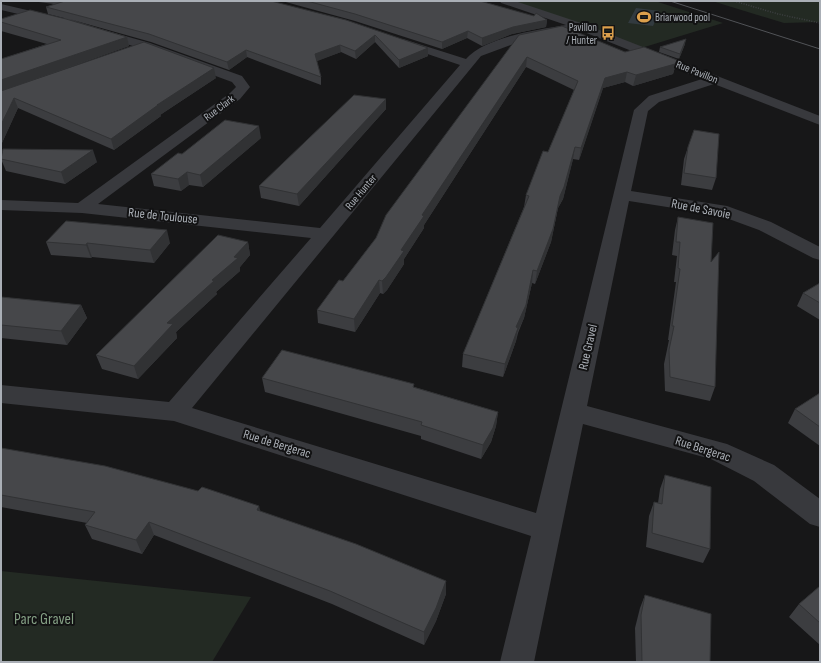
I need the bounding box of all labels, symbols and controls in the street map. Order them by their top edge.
sports icon: Briarwood pool [636,9,652,25]
place label: Briarwood pool [655,11,710,24]
place label: Pavillon / Hunter [566,21,597,47]
bus stop icon: Pavillon / Hunter [600,25,616,41]
street label: Rue Pavillon [674,58,720,86]
street label: Rue Clark [201,92,237,124]
street label: Rue Hunter [343,172,379,212]
street label: Rue de Savoie [670,195,732,223]
street label: Rue de Toulouse [127,204,199,228]
street label: Rue Gravel [575,323,601,371]
street label: Rue de Bergerac [241,426,313,462]
street label: Rue Bergerac [673,433,733,465]
park label: Parc Gravel [14,610,74,629]

